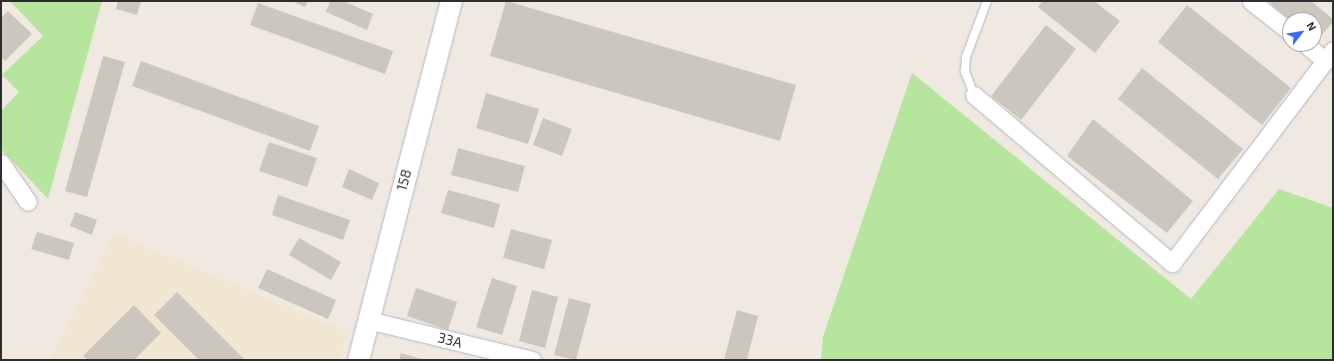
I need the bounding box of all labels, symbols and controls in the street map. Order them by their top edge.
north arrow [1282,12,1322,52]
text: N [1304,19,1319,33]
street label: 158 [393,167,415,193]
street label: 33A [436,329,464,351]

